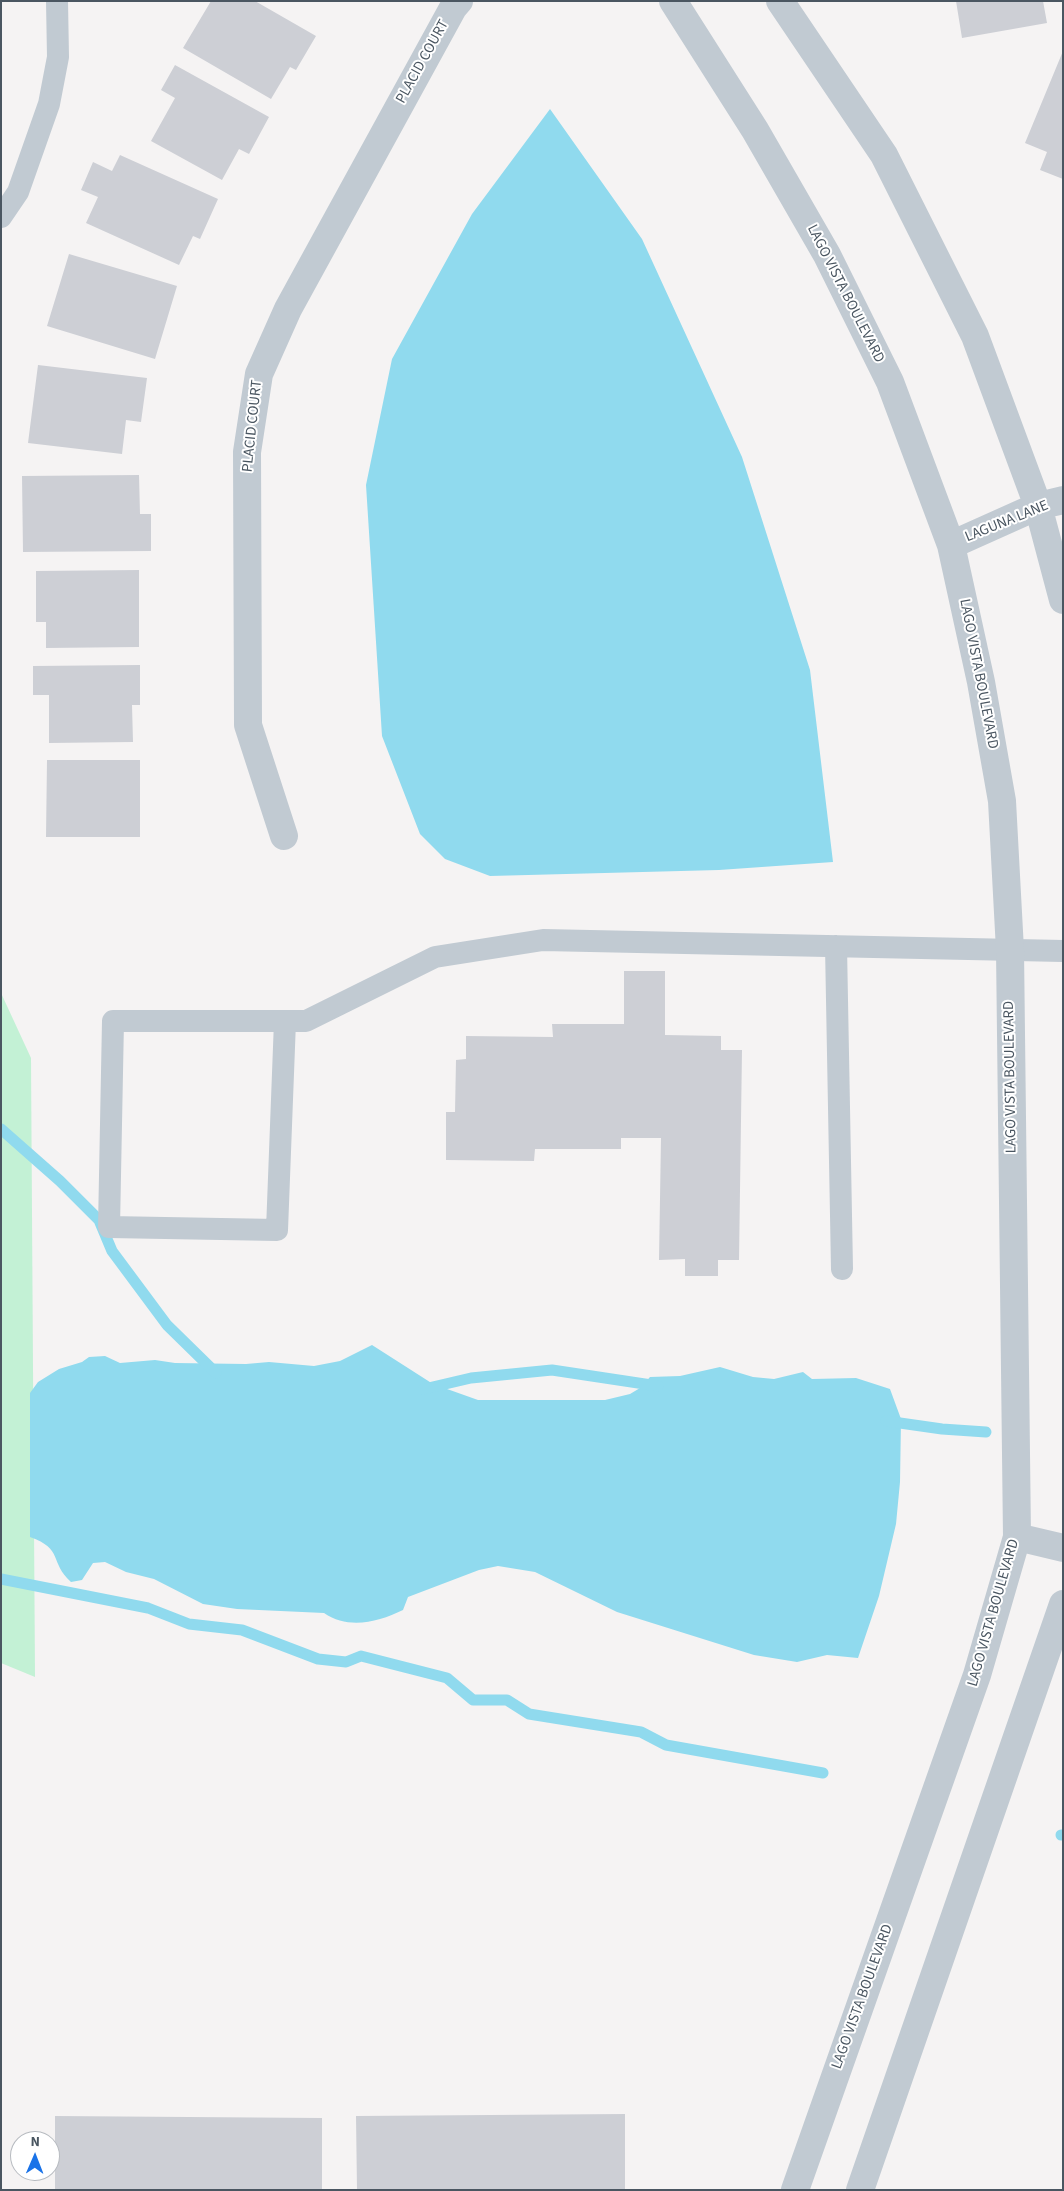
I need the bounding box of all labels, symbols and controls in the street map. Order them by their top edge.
street label: PLACID COURT [393,17,453,107]
street label: LAGO VISTA BOULEVARD [802,222,888,366]
street label: PLACID COURT [239,379,267,473]
street label: LAGUNA LANE [963,497,1051,547]
street label: LAGO VISTA BOULEVARD [955,597,1001,751]
street label: LAGO VISTA BOULEVARD [1001,1001,1021,1153]
street label: LAGO VISTA BOULEVARD [964,1537,1024,1689]
street label: LAGO VISTA BOULEVARD [828,1922,898,2072]
north arrow [10,2131,60,2181]
text: N [30,2132,40,2152]

